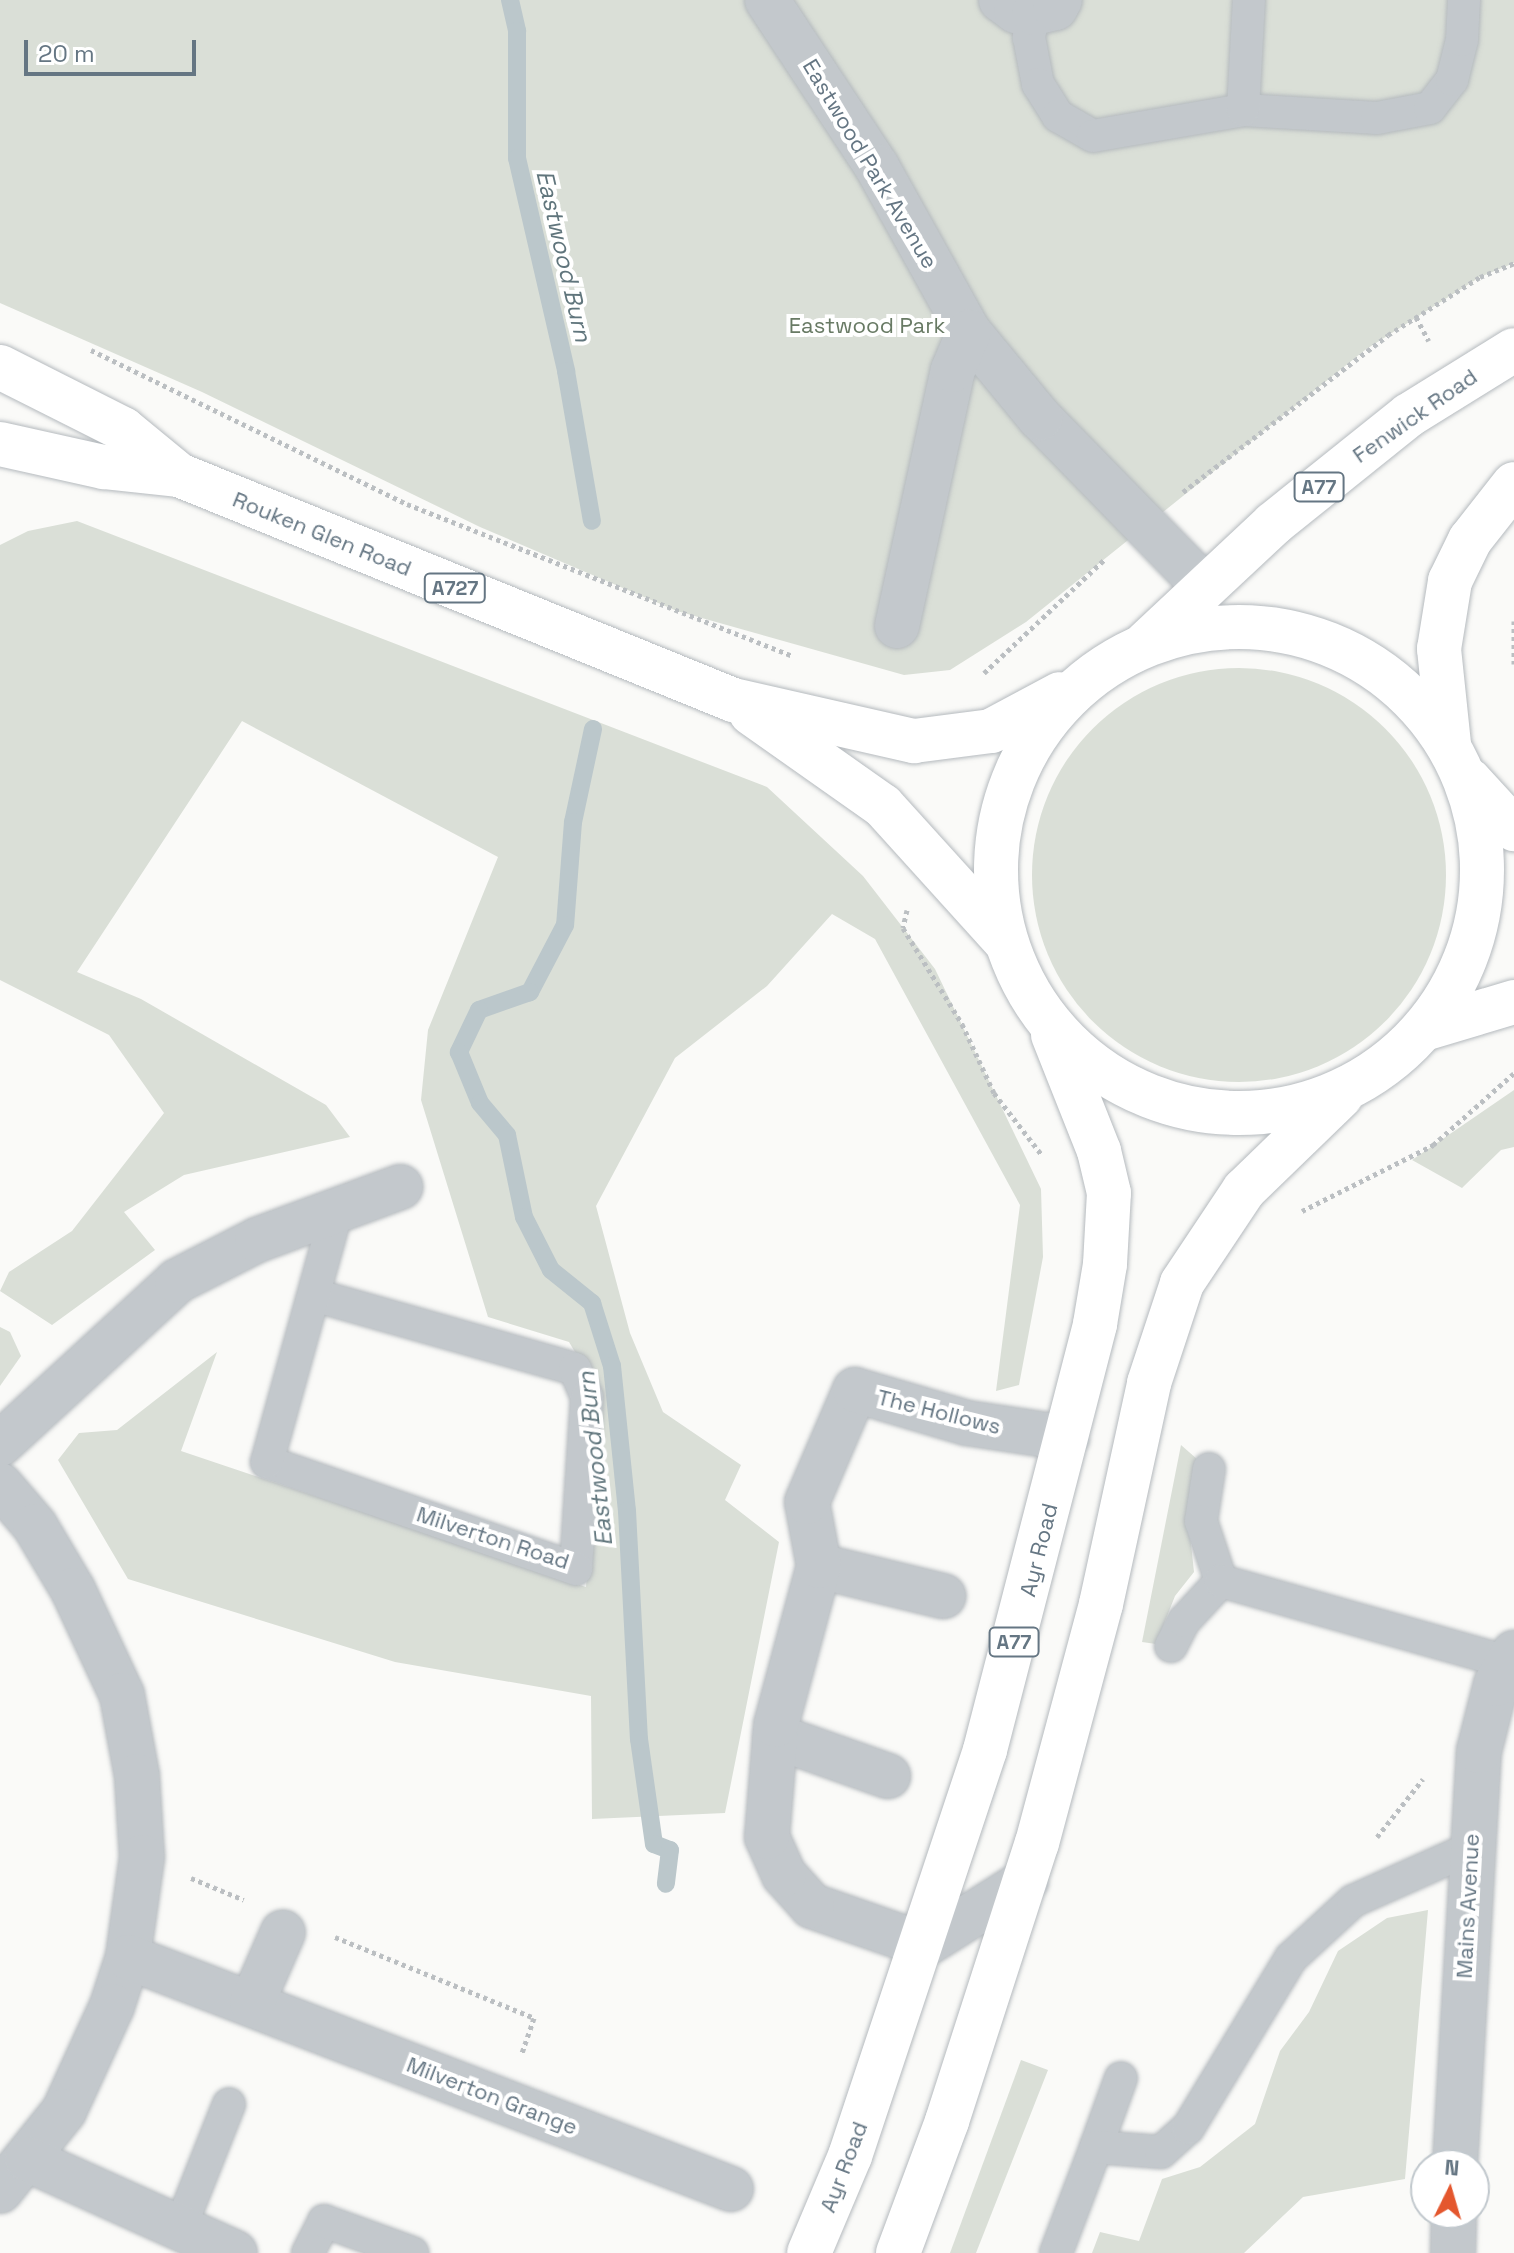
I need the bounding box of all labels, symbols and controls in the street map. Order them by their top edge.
scale bar [28,24,200,74]
text: 20 m [38,38,95,69]
street label: Eastwood Park Avenue [797,54,943,274]
water label: Eastwood Burn [530,167,598,345]
park label: Eastwood Park [789,313,945,339]
street label: Fenwick Road [1348,363,1482,469]
road number: A77 [1293,471,1345,503]
street label: Rouken Glen Road [229,486,415,582]
road number: A727 [423,572,487,604]
water label: Eastwood Burn [572,1370,618,1548]
street label: The Hollows [874,1384,1004,1440]
street label: Milverton Road [413,1501,573,1575]
street label: Ayr Road [1015,1501,1063,1599]
road number: A77 [988,1626,1040,1658]
street label: Mains Avenue [1451,1833,1485,1979]
street label: Milverton Grange [403,2051,581,2141]
street label: Ayr Road [815,2118,873,2216]
north arrow [1410,2149,1490,2229]
text: N [1443,2152,1460,2182]

